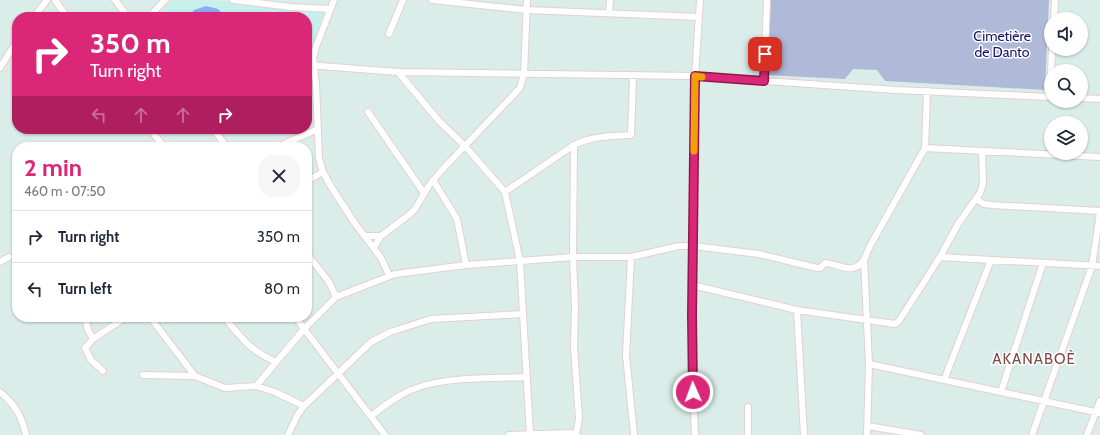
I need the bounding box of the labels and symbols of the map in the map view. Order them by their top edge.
park label: Cimetière de Danto [973,27,1031,61]
pin [748,37,782,71]
district label: AKANABOÈ [992,349,1076,368]
position arrow [672,371,714,413]

